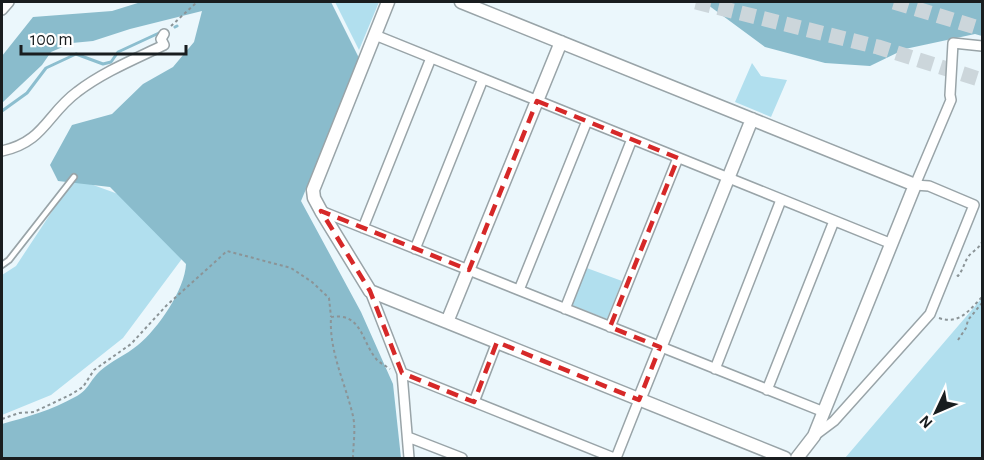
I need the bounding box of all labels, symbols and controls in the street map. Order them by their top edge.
scale bar [21,18,186,56]
text: 100 m [30,31,73,49]
north arrow [906,382,966,442]
text: N [916,412,936,431]

